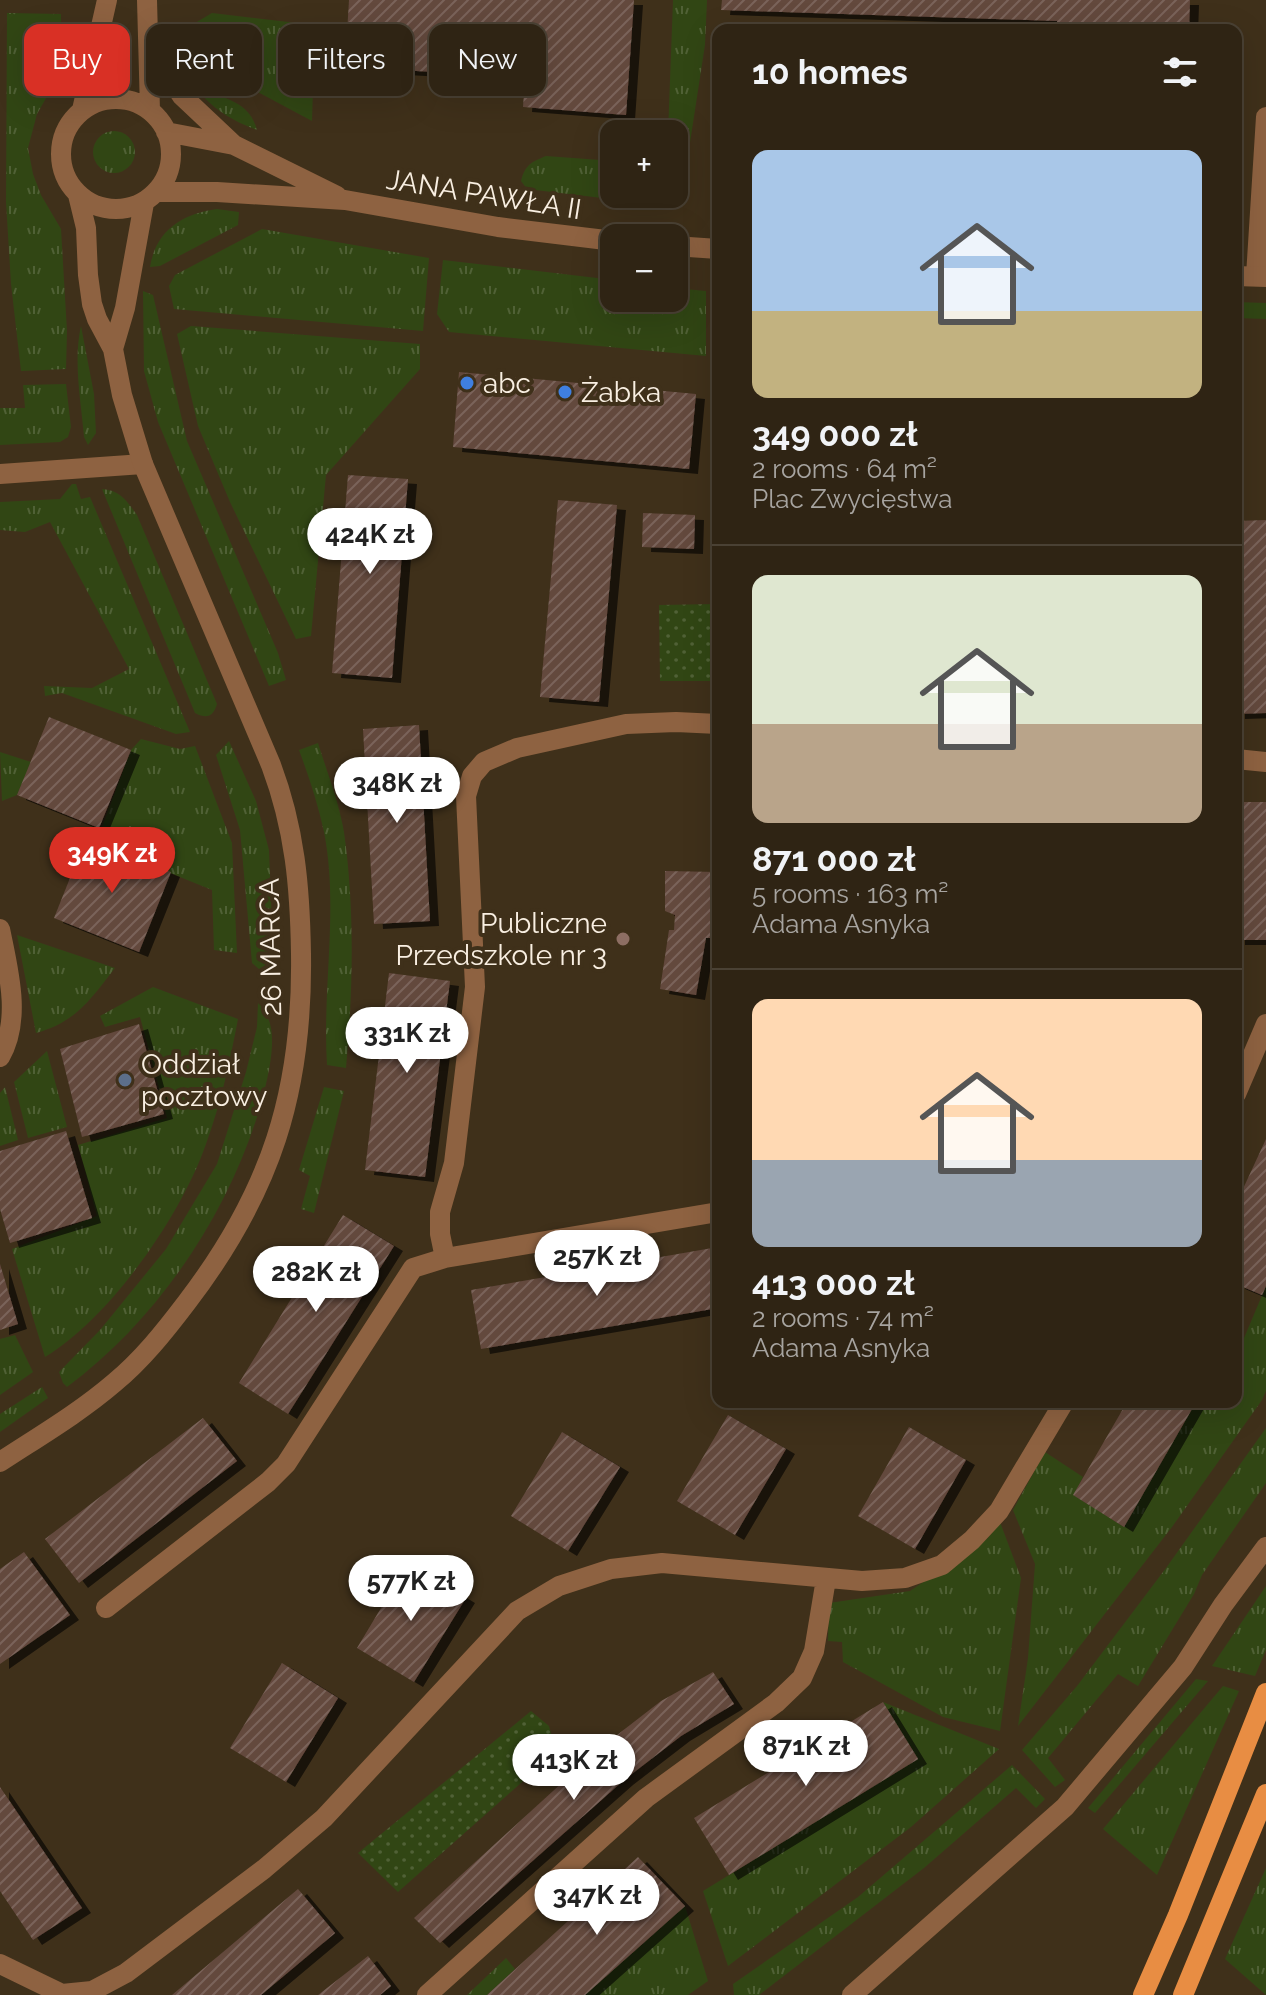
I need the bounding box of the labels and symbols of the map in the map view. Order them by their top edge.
street label: JANA PAWŁA II [384,163,584,226]
place label: abc [483,367,531,400]
marker: abc [458,374,476,392]
place label: Żabka [581,376,661,409]
marker: Żabka [556,383,574,401]
pin: 424K zł [296,508,444,576]
pin: 348K zł [323,757,471,825]
pin: 349K zł [38,827,186,895]
street label: 26 MARCA [253,878,288,1016]
place label: Publiczne Przedszkole nr 3 [396,907,607,972]
marker: Publiczne Przedszkole nr 3 [614,930,632,948]
pin: 331K zł [333,1007,481,1075]
place label: Oddział pocztowy [141,1048,267,1113]
marker: Oddział pocztowy [116,1071,134,1089]
pin: 257K zł [523,1230,671,1298]
pin: 282K zł [242,1246,390,1314]
pin: 577K zł [337,1555,485,1623]
pin: 871K zł [732,1720,880,1788]
pin: 413K zł [500,1734,648,1802]
pin: 347K zł [523,1869,671,1937]

